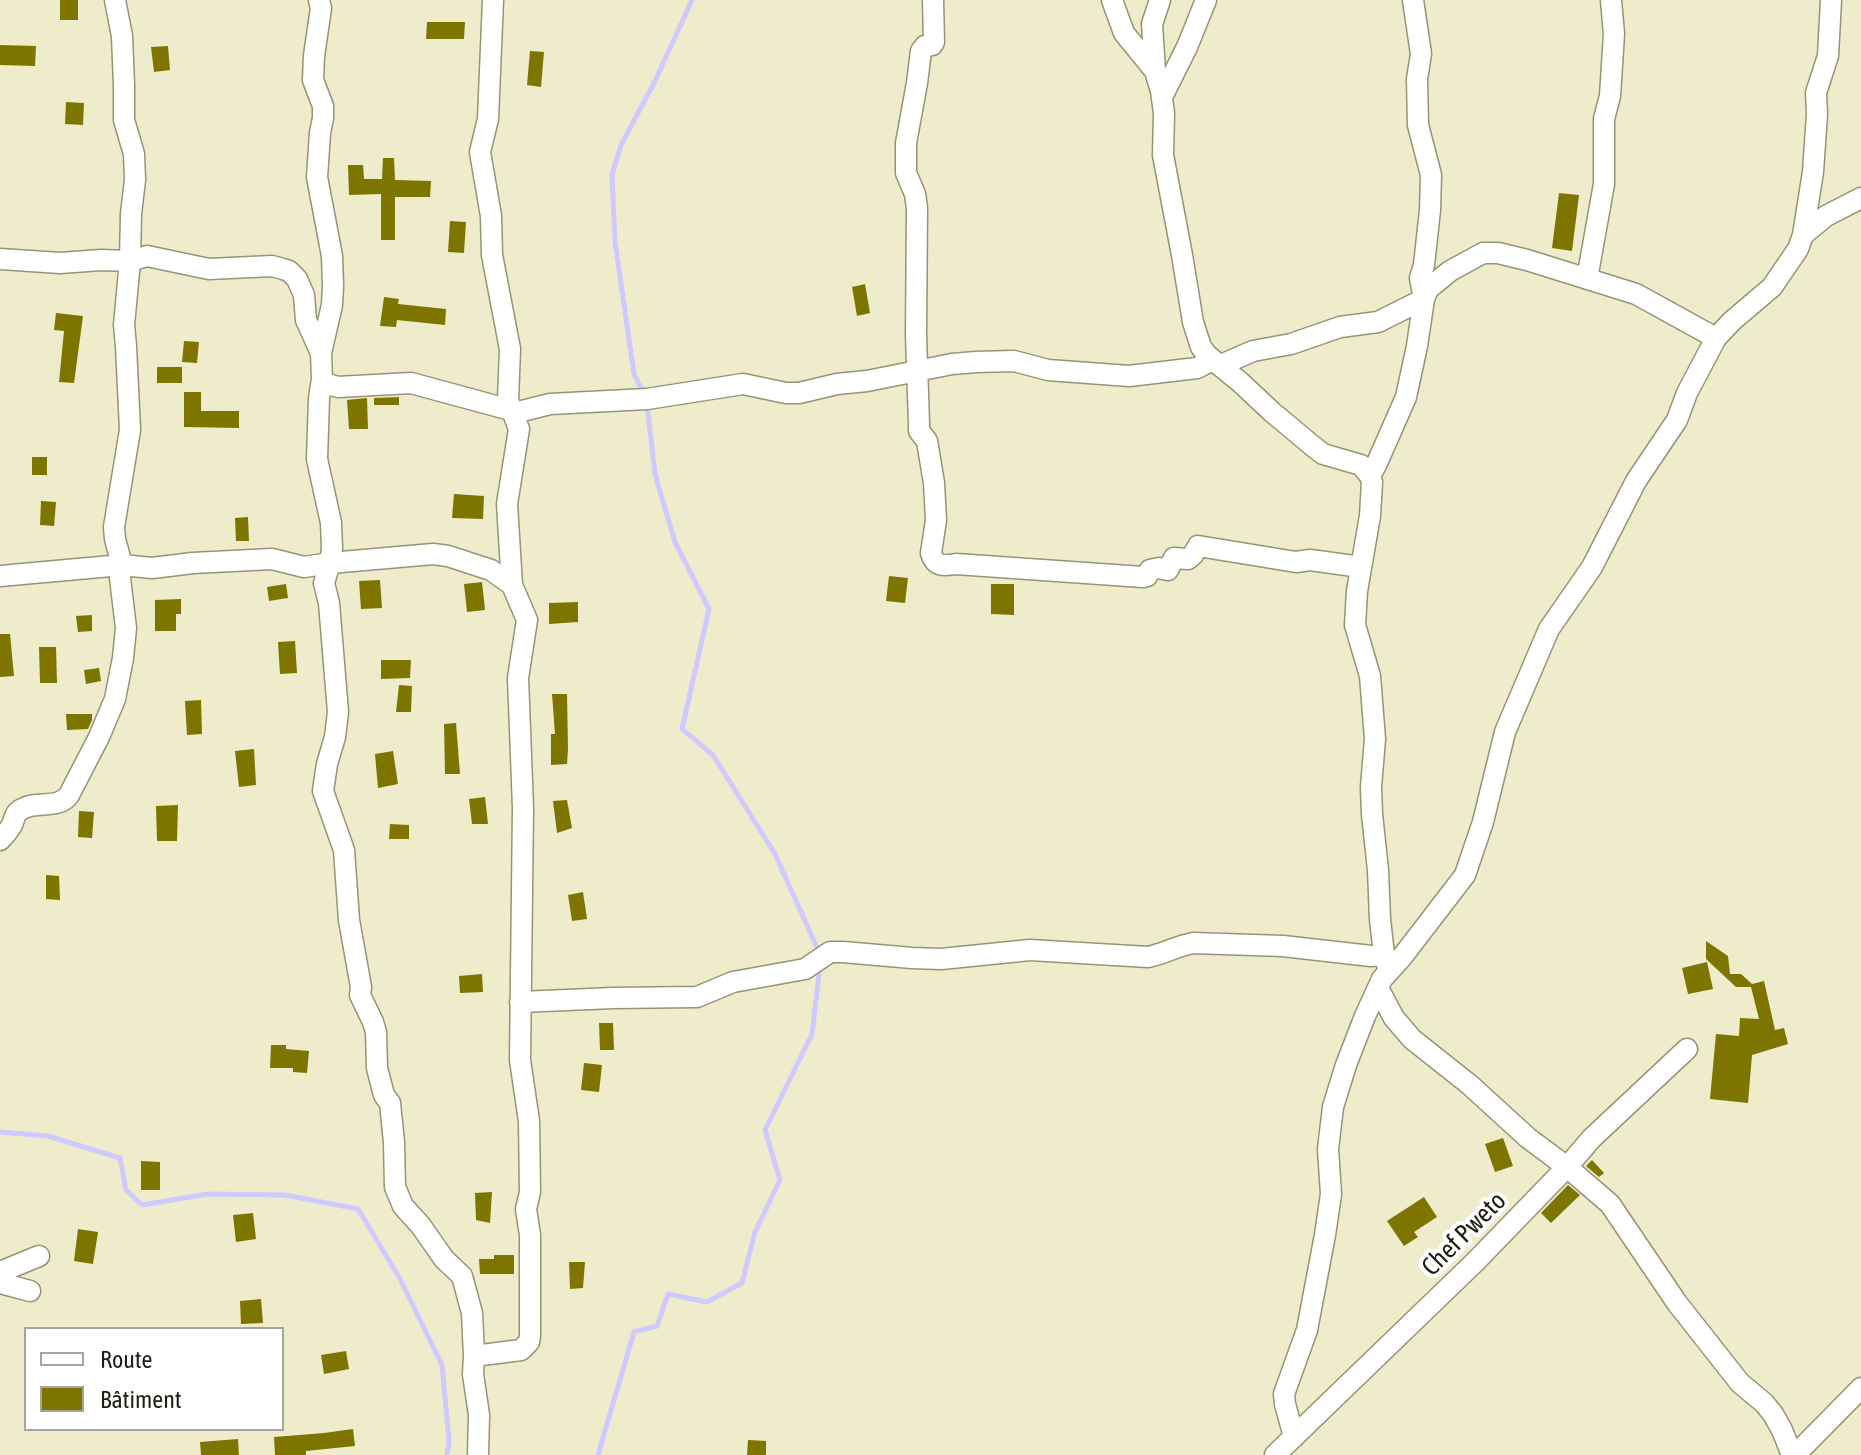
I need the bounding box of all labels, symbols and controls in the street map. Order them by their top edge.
street label: Chef Pweto [1415,1185,1513,1283]
legend [24,1327,284,1431]
text: Route [100,1346,152,1373]
text: Bâtiment [100,1386,182,1413]

